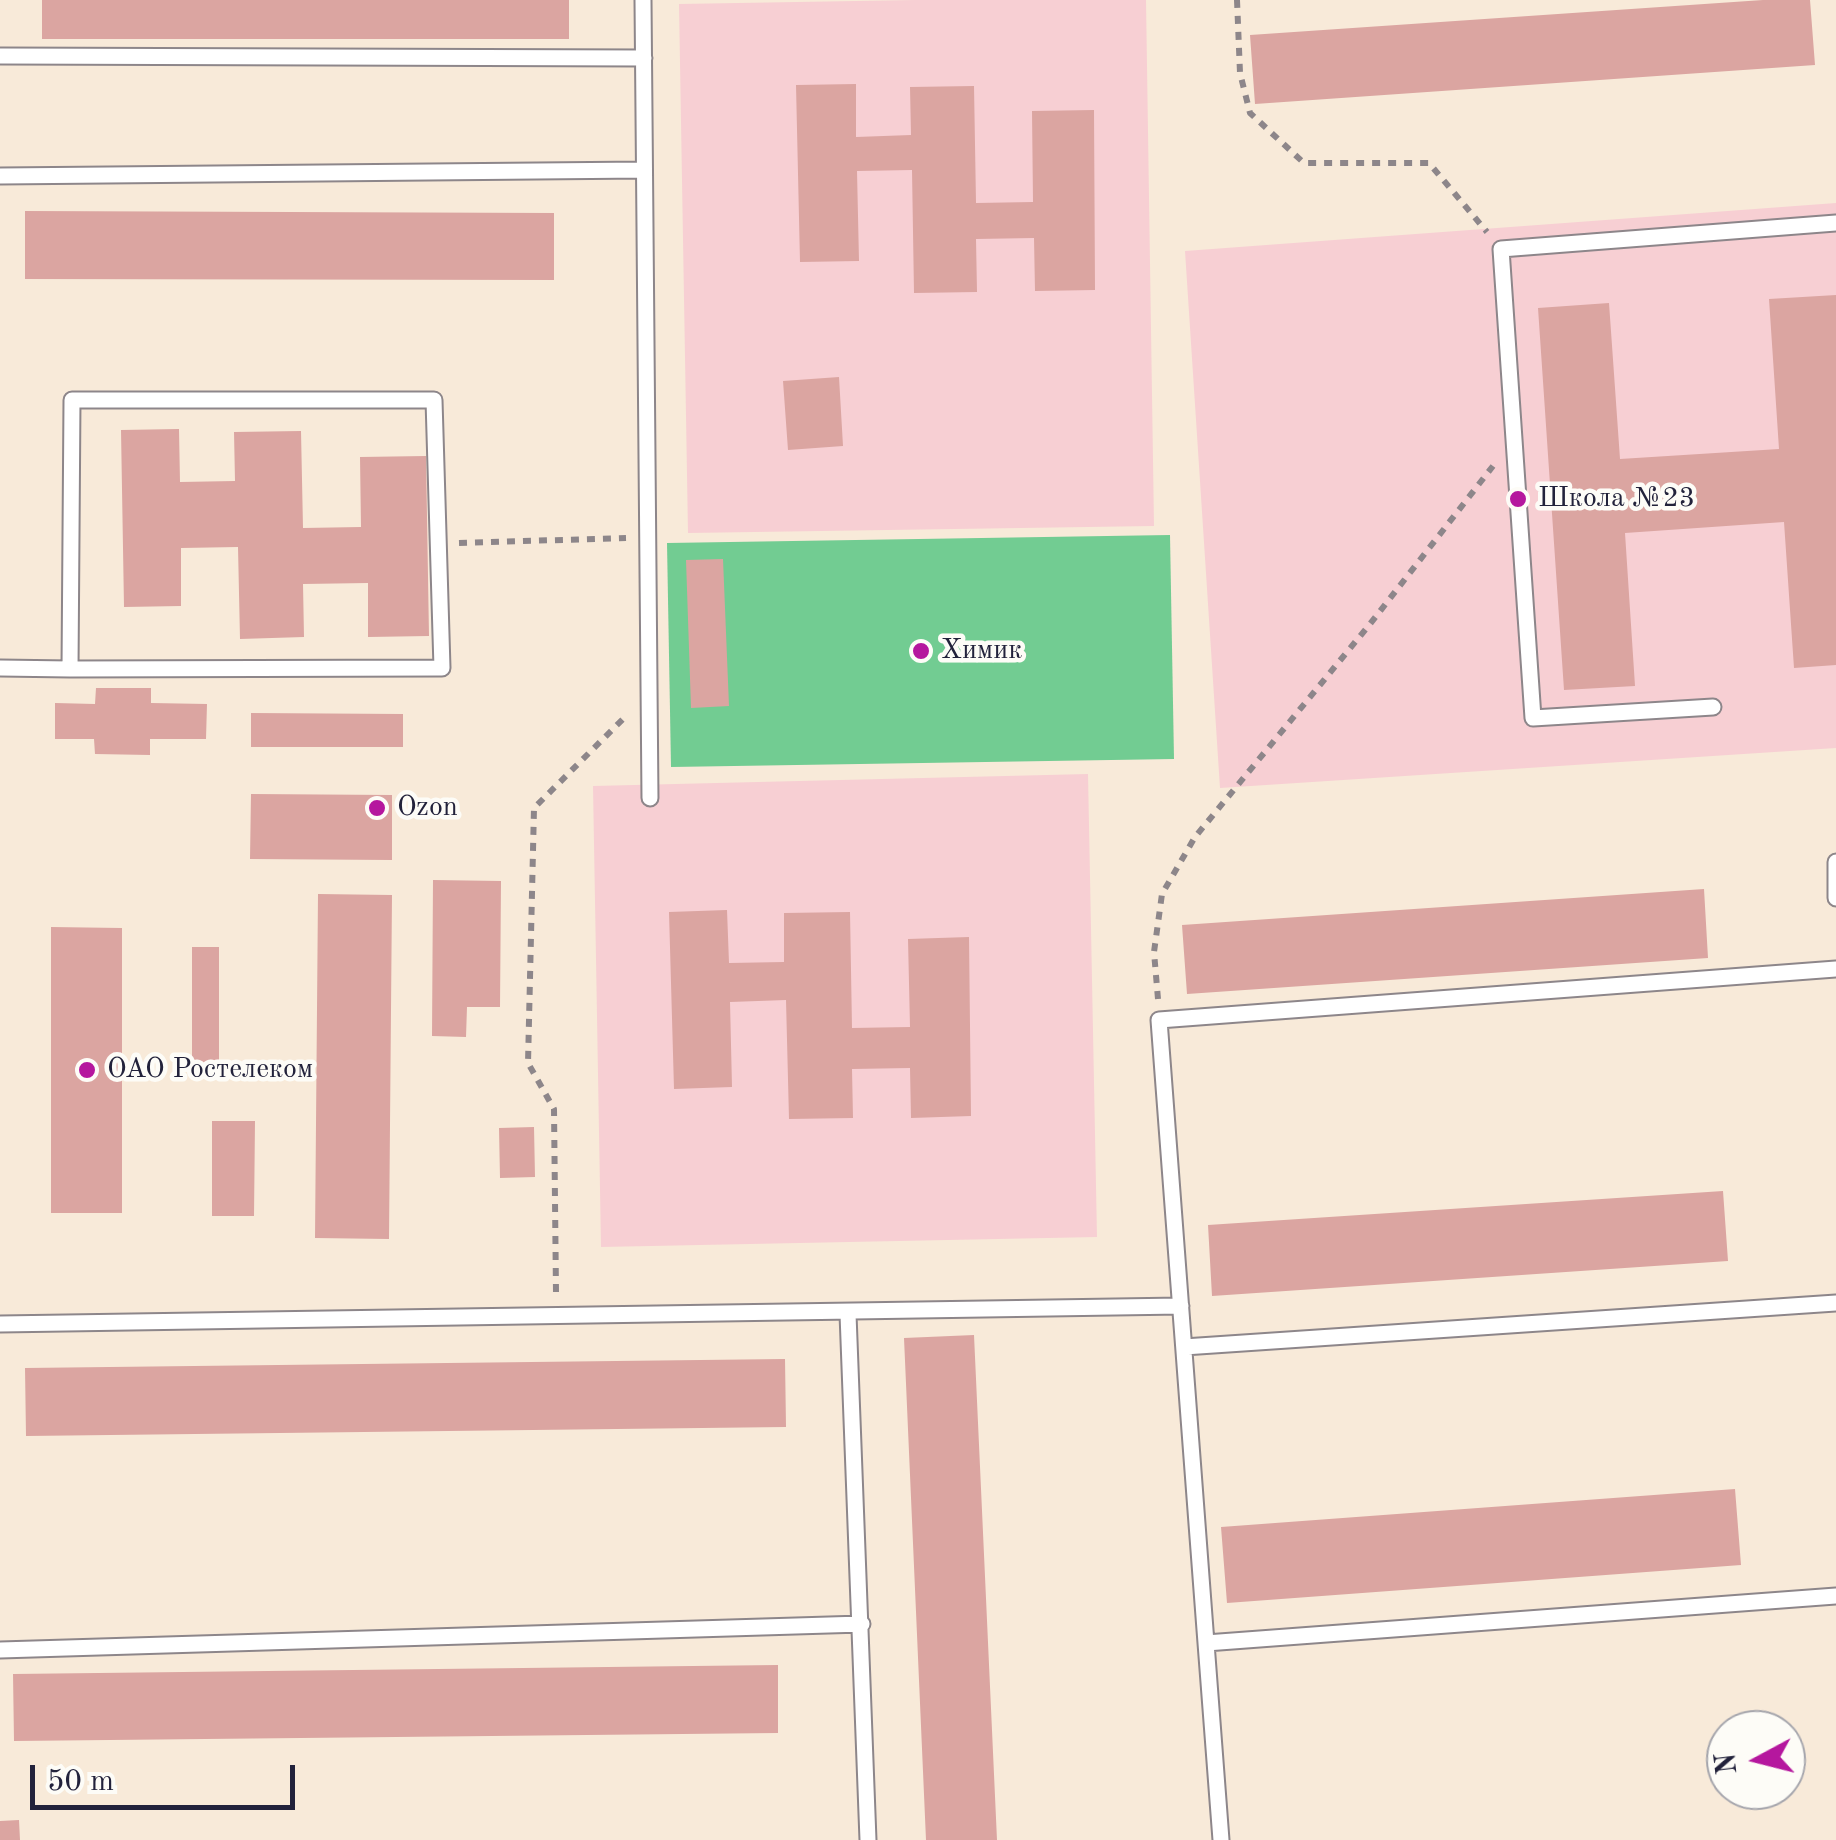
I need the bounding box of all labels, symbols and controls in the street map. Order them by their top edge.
place label: Школа №23 [1538,482,1695,516]
marker: Школа №23 [1507,488,1529,510]
place label: Химик [941,634,1022,668]
marker: Химик [910,640,932,662]
place label: Ozon [397,791,458,825]
marker: Ozon [366,797,388,819]
place label: ОАО Ростелеком [107,1053,313,1087]
marker: ОАО Ростелеком [76,1059,98,1081]
north arrow [1706,1710,1806,1810]
scale bar [35,1745,300,1807]
text: N [1713,1751,1743,1776]
text: 50 m [47,1767,114,1797]

